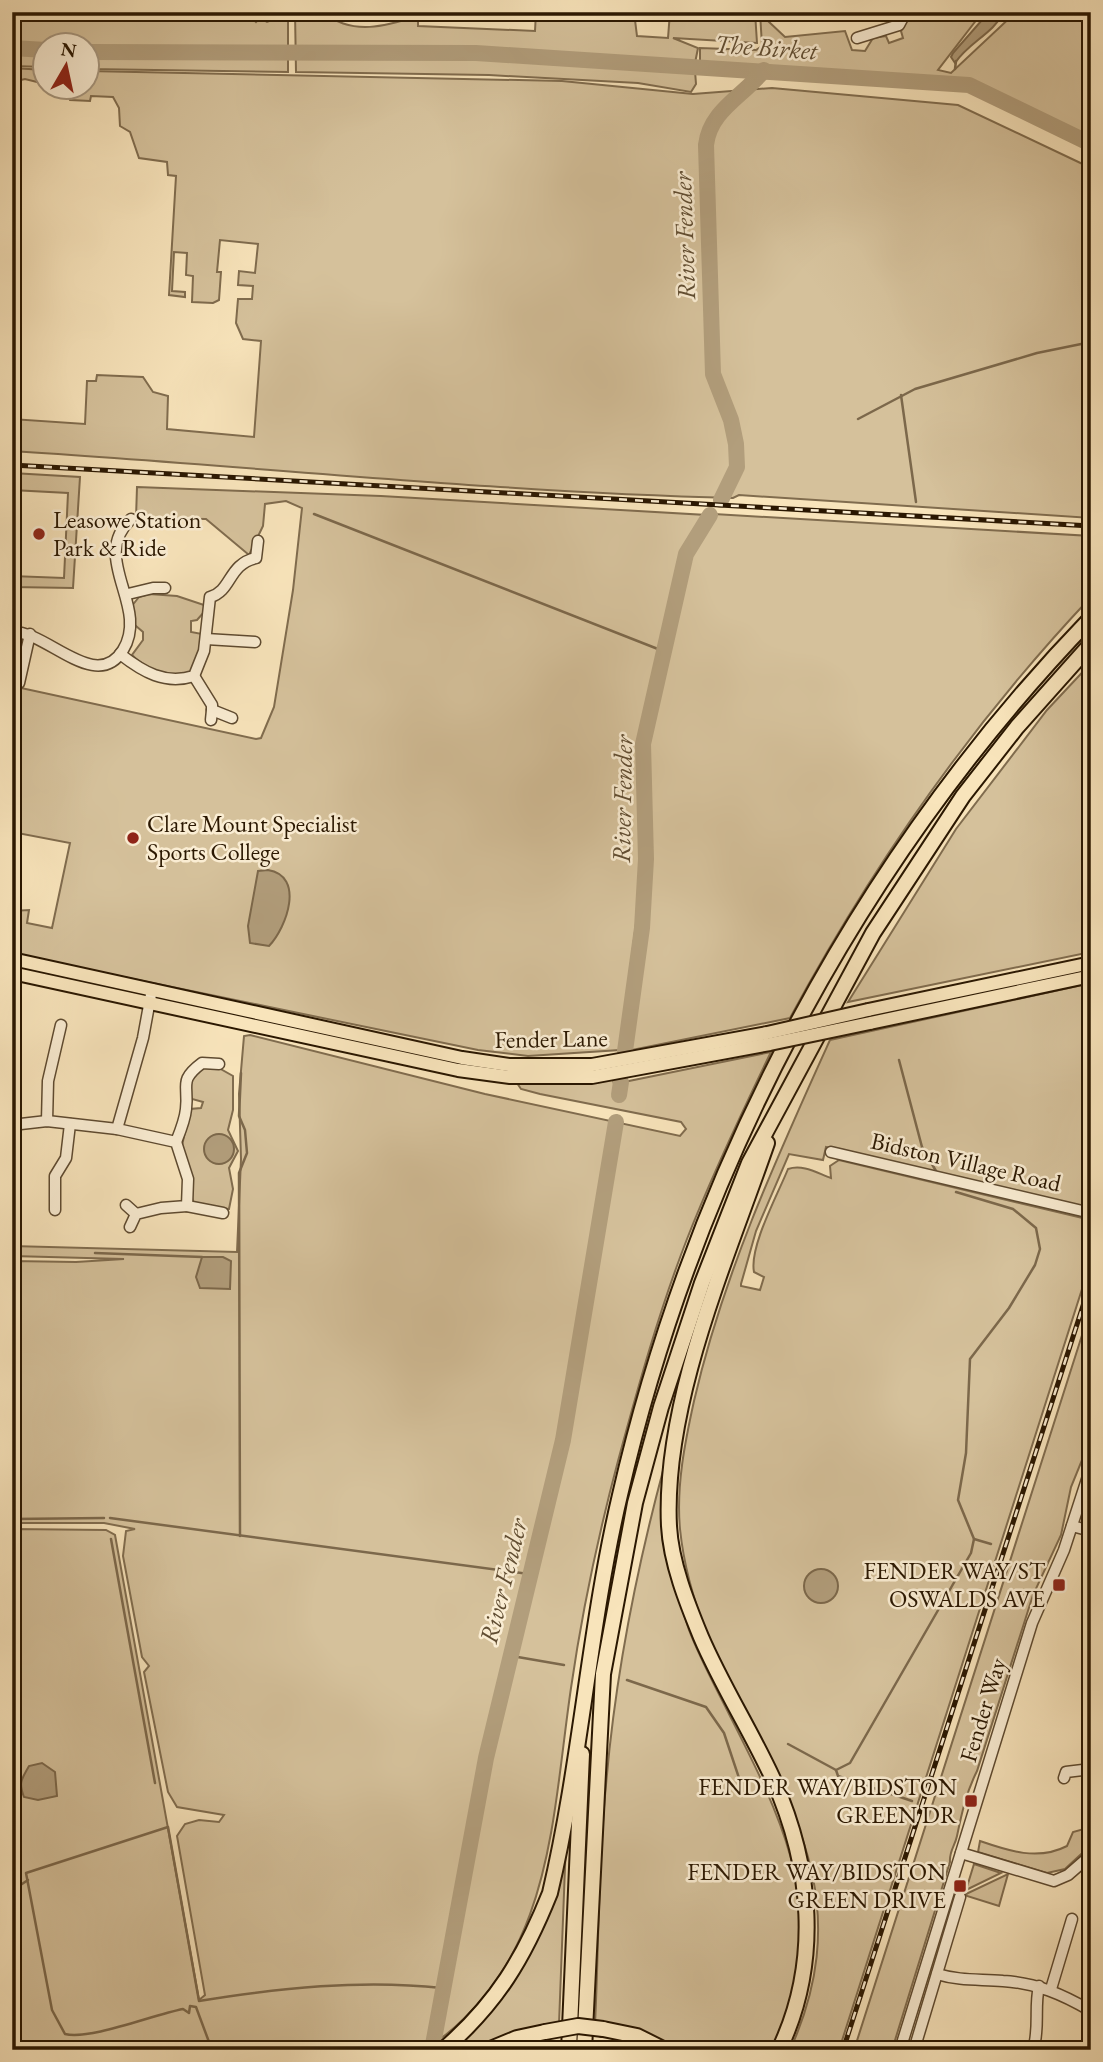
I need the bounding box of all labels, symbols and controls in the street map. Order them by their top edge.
water label: The Birket [713,26,820,68]
north arrow [32,32,102,102]
text: N [59,36,79,63]
water label: River Fender [665,170,703,301]
place label: Leasowe Station Park & Ride [53,504,202,563]
marker: Leasowe Station Park & Ride [31,526,47,542]
water label: River Fender [604,734,640,863]
place label: Clare Mount Specialist Sports College [147,808,358,867]
marker: Clare Mount Specialist Sports College [125,830,141,846]
street label: Fender Lane [494,1022,608,1055]
street label: Bidston Village Road [868,1125,1065,1199]
water label: River Fender [471,1514,535,1647]
place label: FENDER WAY/ST OSWALDS AVE [863,1555,1046,1614]
marker: FENDER WAY/ST OSWALDS AVE [1051,1577,1067,1593]
street label: Fender Way [952,1654,1013,1766]
place label: FENDER WAY/BIDSTON GREEN DR [698,1771,958,1830]
marker: FENDER WAY/BIDSTON GREEN DR [963,1793,979,1809]
place label: FENDER WAY/BIDSTON GREEN DRIVE [687,1856,946,1915]
marker: FENDER WAY/BIDSTON GREEN DRIVE [952,1878,968,1894]

